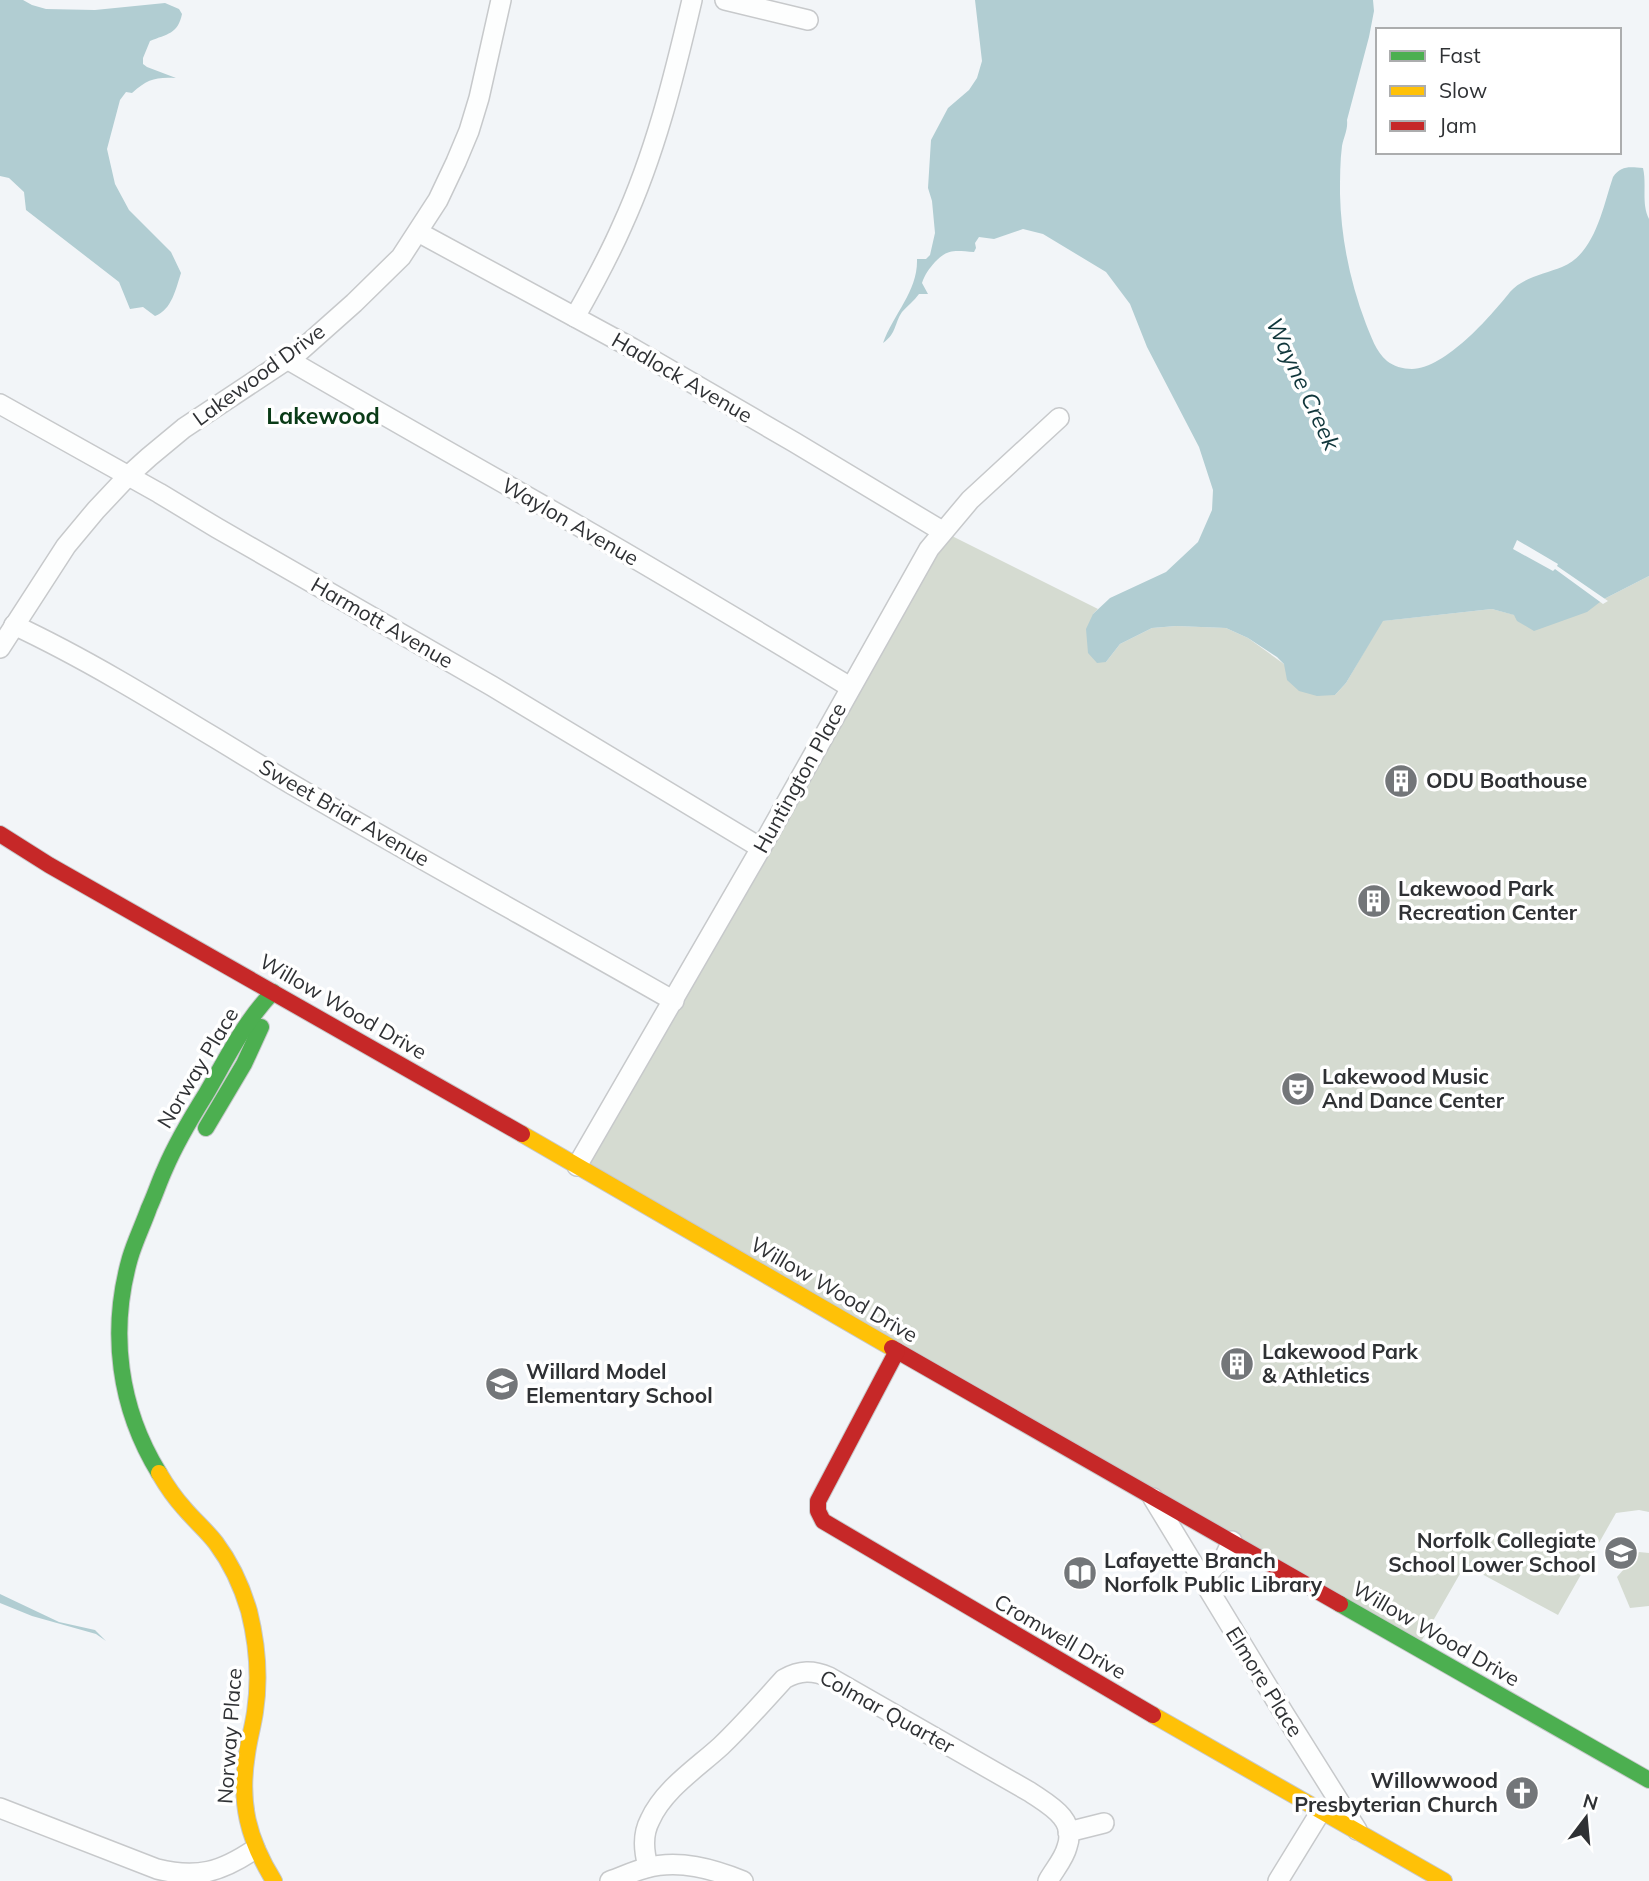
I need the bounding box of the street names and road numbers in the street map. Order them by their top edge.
street label: Lakewood Drive [188,319,330,431]
street label: Hadlock Avenue [608,326,757,428]
street label: Waylon Avenue [497,471,644,571]
street label: Harmott Avenue [307,571,458,673]
street label: Huntington Place [747,698,851,857]
street label: Sweet Briar Avenue [255,753,434,872]
street label: Willow Wood Drive [255,948,432,1065]
street label: Norway Place [151,1003,243,1132]
street label: Willow Wood Drive [746,1231,923,1348]
street label: Willow Wood Drive [1348,1575,1525,1692]
street label: Cromwell Drive [990,1588,1131,1684]
street label: Elmore Place [1221,1622,1309,1741]
street label: Colmar Quarter [816,1663,960,1759]
street label: Norway Place [211,1667,247,1805]

